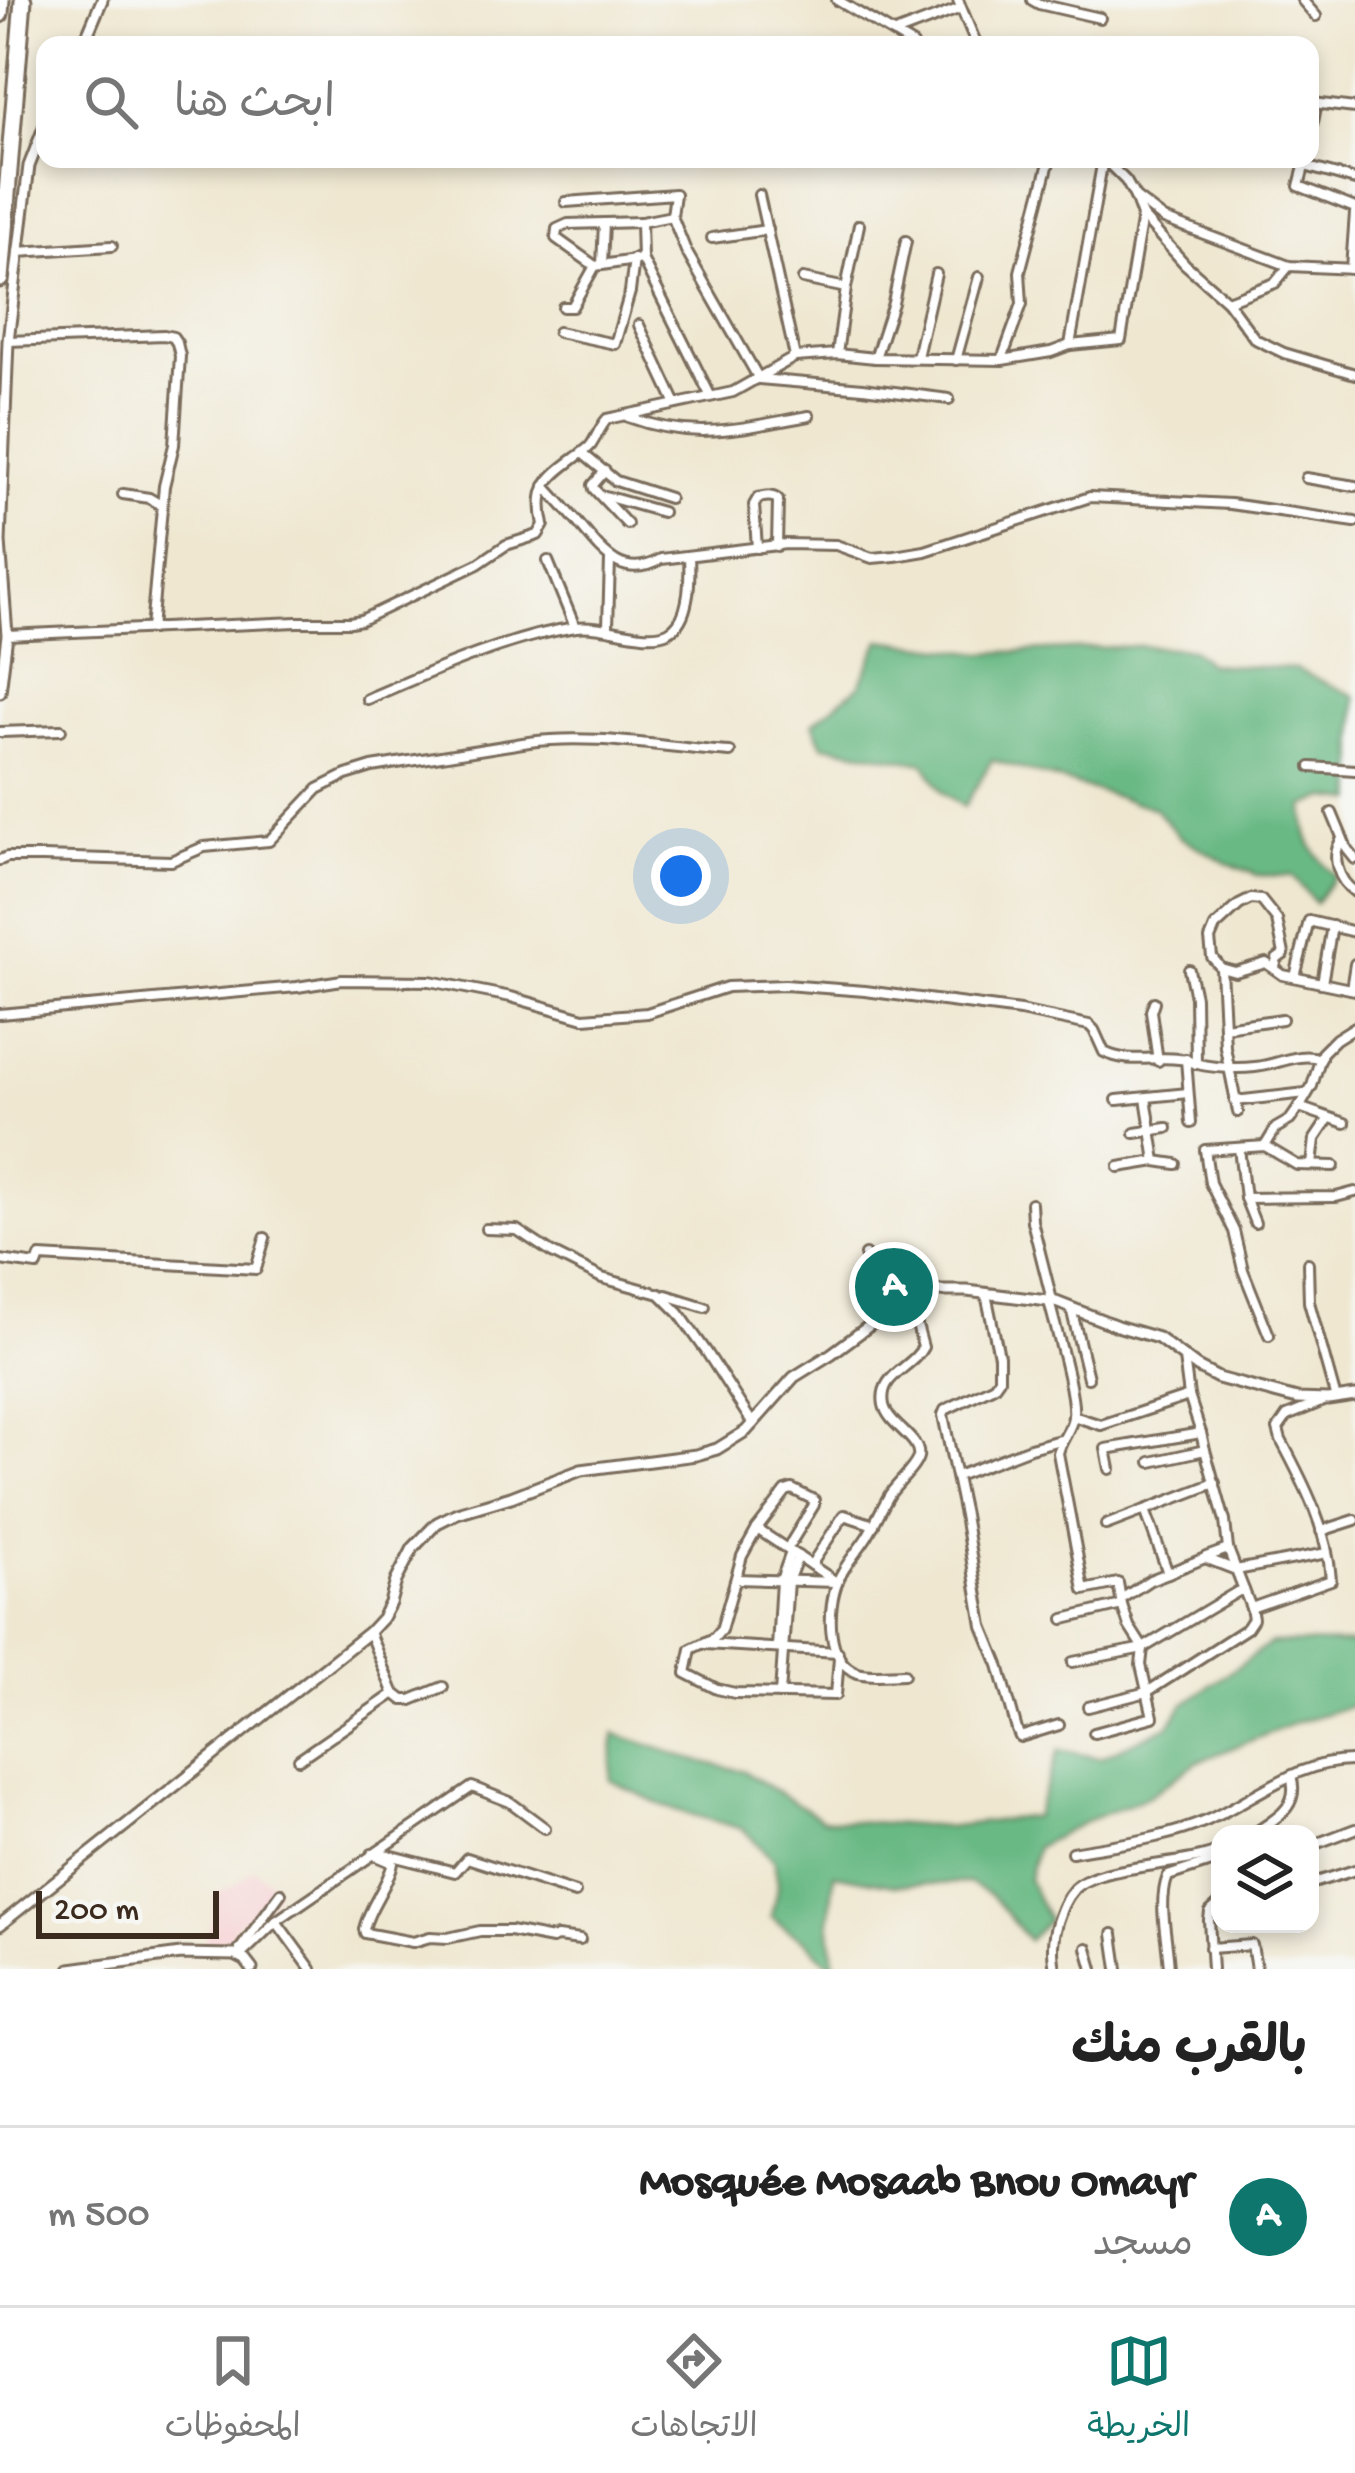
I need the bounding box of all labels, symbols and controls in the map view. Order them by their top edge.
search box [36,36,1319,168]
icon: search [78,69,144,135]
text: ابحث هنا [174,80,335,133]
your location [651,846,711,906]
pin: A [855,1242,933,1332]
map controls [1211,1825,1319,1933]
button: layers [1211,1825,1319,1933]
scale bar [36,1885,219,1938]
text: 200 m [54,1893,139,1931]
text: بالقرب منك [1071,2022,1307,2082]
text: Mosquée Mosaab Bnou Omayr [640,2158,1193,2211]
text: 500 m [48,2194,150,2240]
text: A [1257,2194,1280,2240]
text: مسجد [1093,2224,1193,2270]
tab: المحفوظات [165,2328,301,2454]
tab: الاتجاهات [630,2328,758,2454]
tab: الخريطة [1087,2328,1190,2454]

